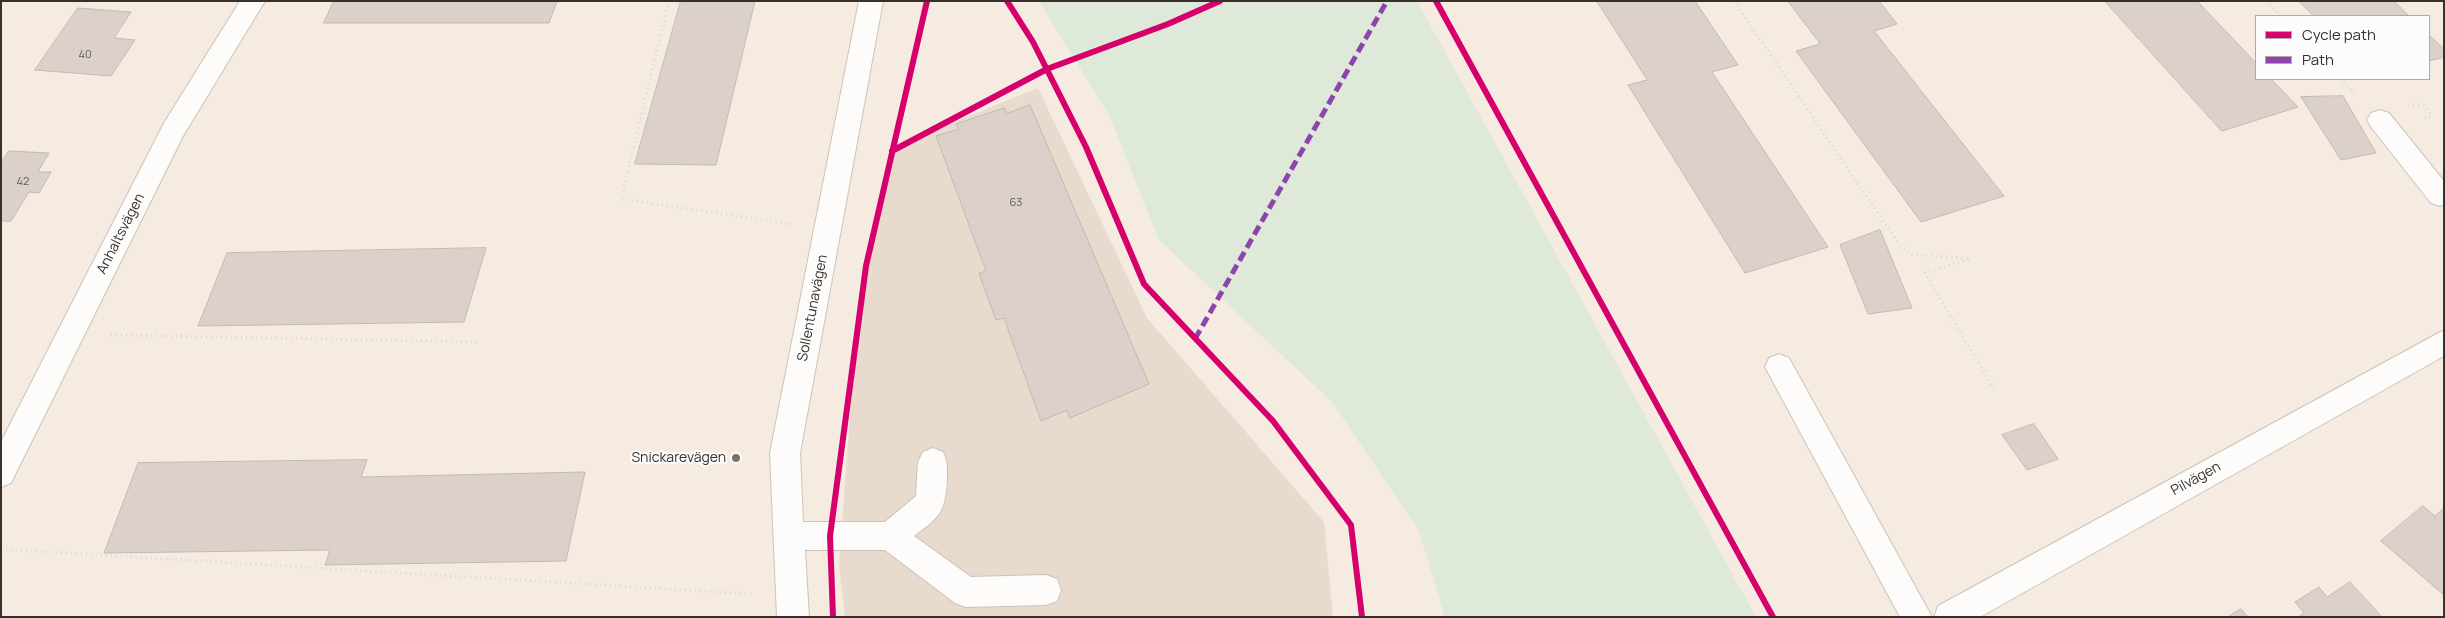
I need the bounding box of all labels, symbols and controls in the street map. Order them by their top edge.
legend [2255,15,2430,80]
text: Cycle path [2302,24,2376,45]
house number: 40 [78,48,92,62]
text: Path [2302,49,2334,70]
house number: 42 [17,175,29,189]
street label: Anhaltsvägen [93,191,149,277]
house number: 63 [1010,196,1022,210]
street label: Sollentunavägen [794,253,832,363]
place label: Snickarevägen [631,450,726,466]
marker: Snickarevägen [730,452,742,464]
street label: Pilvägen [2168,459,2224,499]

